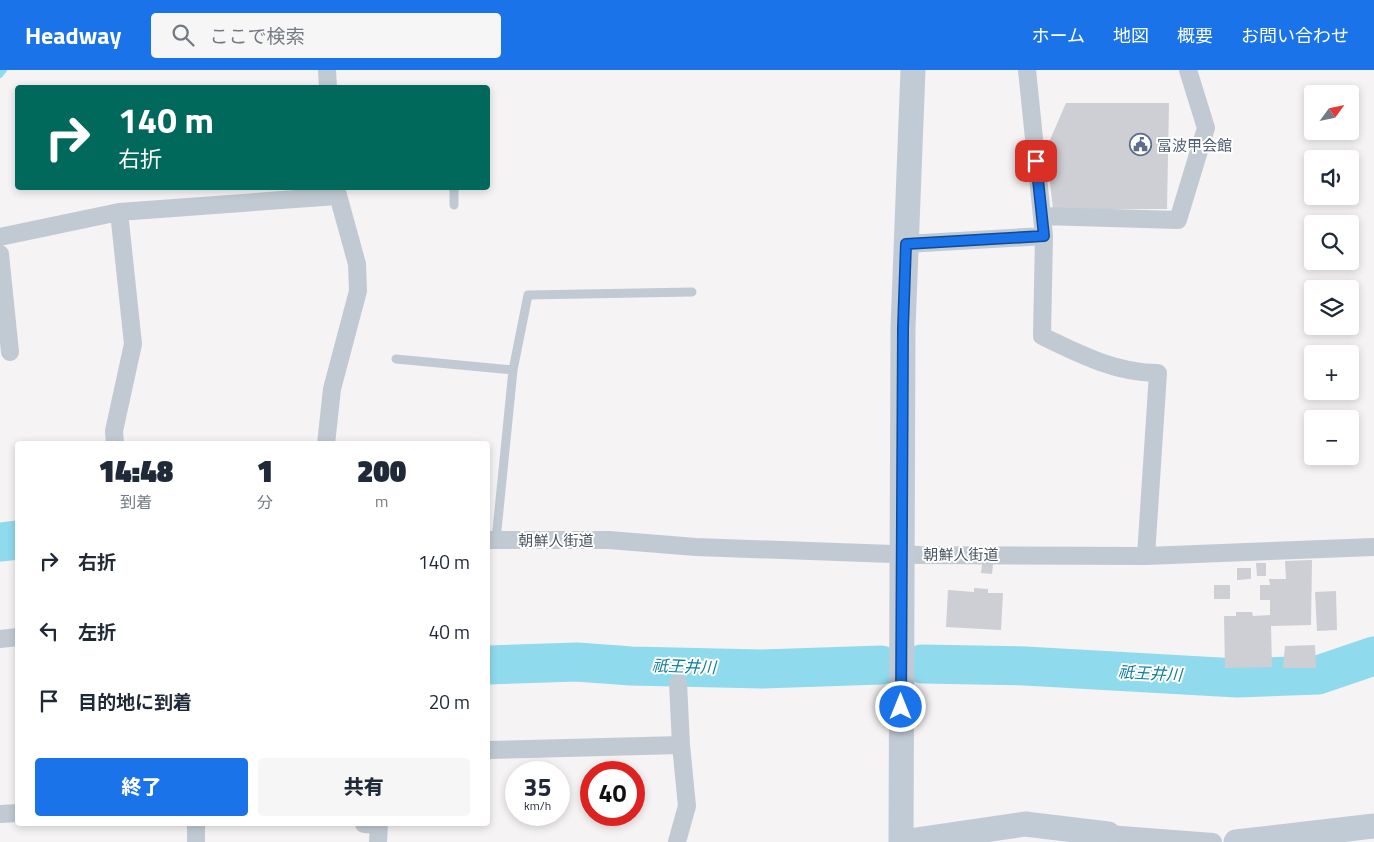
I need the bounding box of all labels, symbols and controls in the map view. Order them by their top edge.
search box [151,13,501,58]
text: Headway [25,17,121,53]
icon: search [169,21,197,49]
text: ここで検索 [209,21,304,50]
text: ホーム [1032,22,1085,49]
text: 地図 [1113,22,1149,49]
text: 概要 [1177,22,1213,49]
text: お問い合わせ [1241,22,1349,49]
north arrow [1304,85,1359,140]
map controls [1304,85,1359,465]
text: 140 m [118,93,214,147]
icon: right [35,105,100,170]
public building icon: 冨波甲会館 [1129,133,1153,157]
place label: 冨波甲会館 [1157,134,1232,157]
pin [1015,140,1057,182]
text: 右折 [118,142,162,176]
icon: arrive [1022,147,1050,175]
button: sound [1304,150,1359,205]
button: search [1304,215,1359,270]
button: layers [1304,280,1359,335]
button: + [1304,345,1359,400]
button: − [1304,410,1359,465]
text: 14:48 [99,448,173,494]
text: 1 [257,448,273,494]
text: 200 [357,448,406,494]
text: m [375,489,388,513]
text: 到着 [120,490,152,514]
text: 分 [257,490,273,514]
street label: 朝鮮人街道 [518,529,594,552]
street label: 朝鮮人街道 [923,543,999,566]
icon: right [35,547,63,575]
text: 右折 [78,547,116,576]
text: 140 m [418,547,470,576]
icon: left [35,617,63,645]
text: 左折 [78,617,116,646]
text: 40 m [429,617,470,646]
water label: 祇王井川 [652,653,718,679]
water label: 祇王井川 [1117,659,1185,687]
position arrow [874,680,926,732]
icon: arrive [35,687,63,715]
text: 目的地に到着 [78,687,192,716]
text: 20 m [429,687,470,716]
button: 終了 [35,758,248,816]
button: 共有 [258,758,470,816]
speed limit sign: 40 [580,761,645,826]
text: 35 [523,768,552,806]
text: km/h [524,796,551,815]

